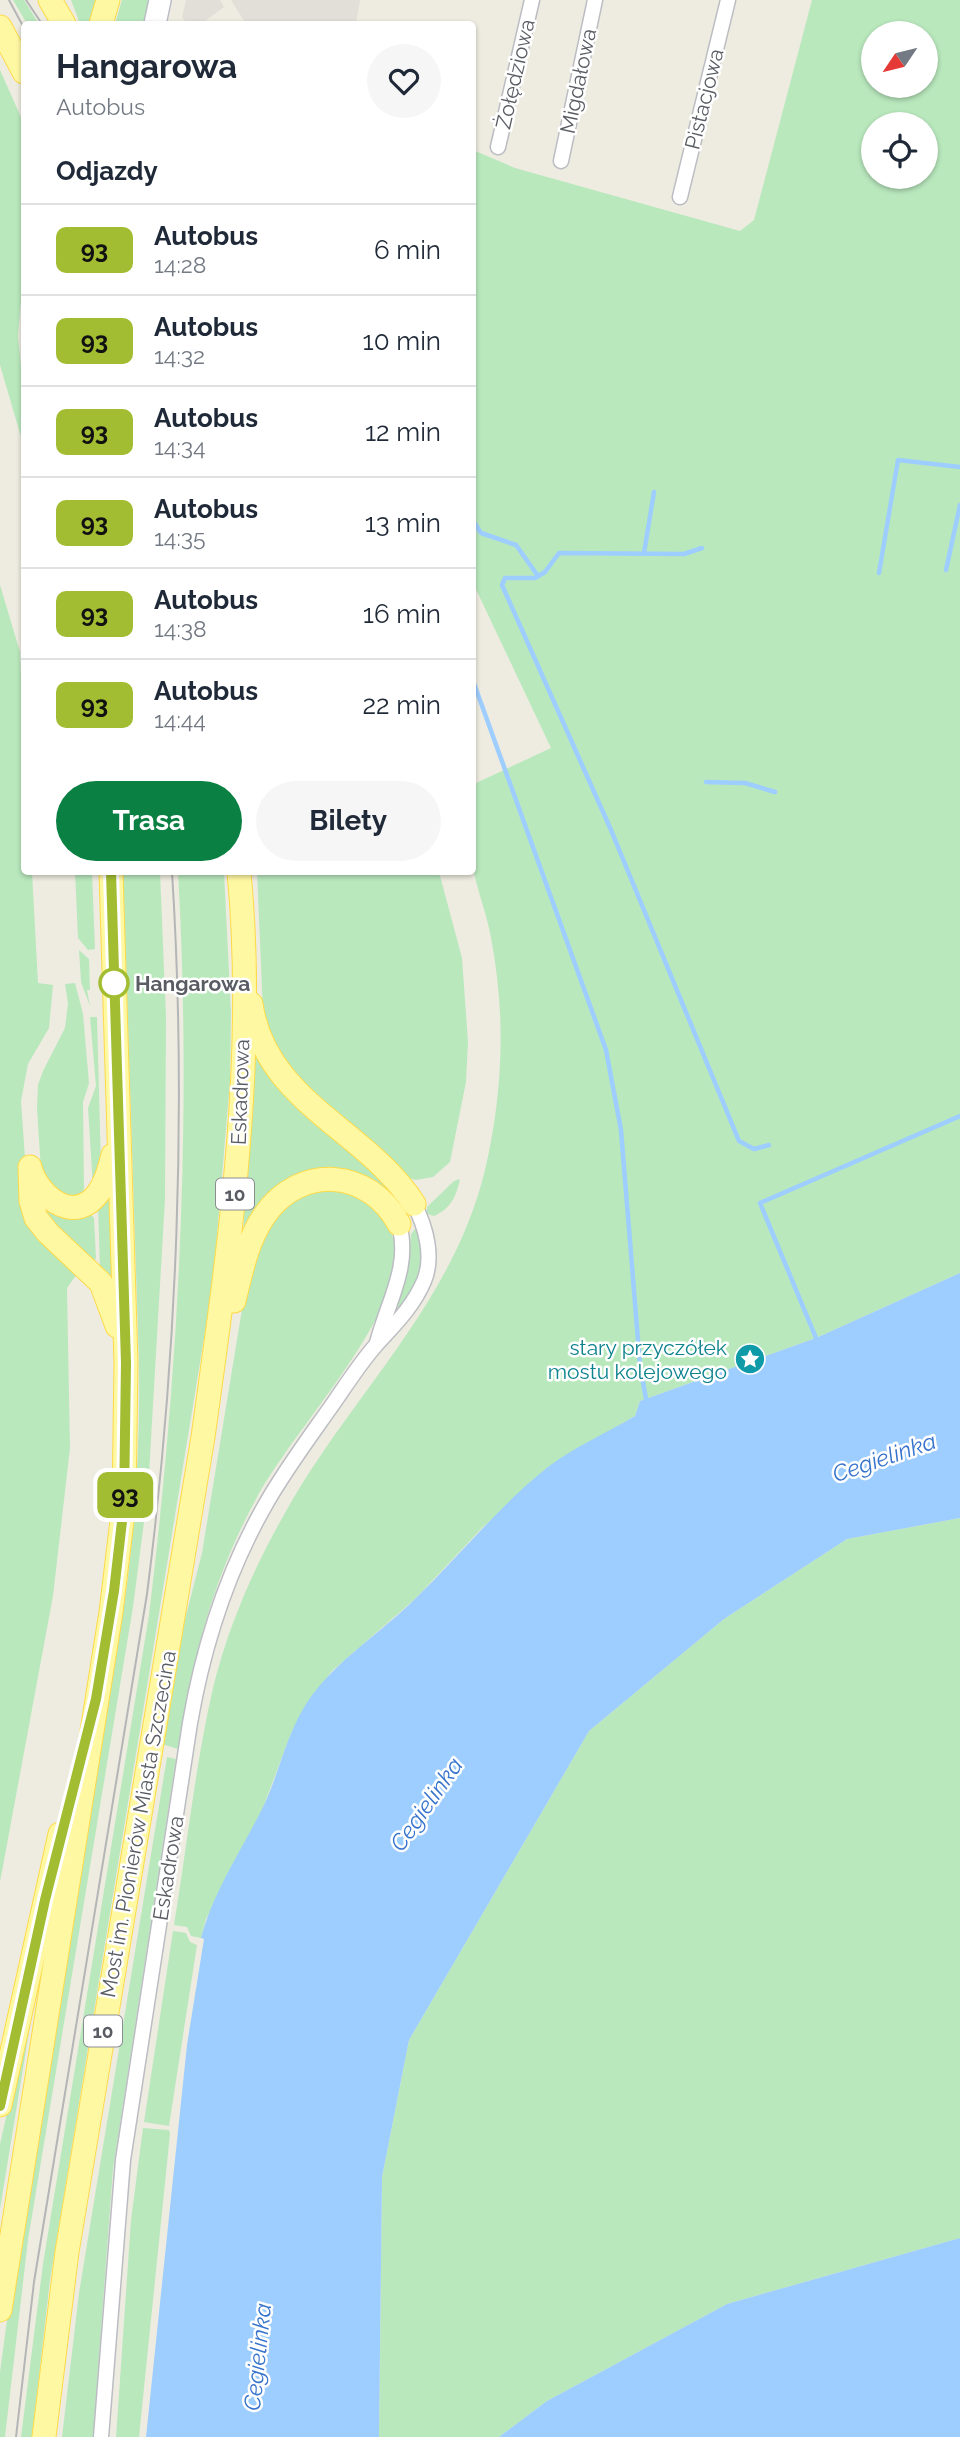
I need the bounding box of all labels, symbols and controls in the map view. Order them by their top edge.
street label: Żołędziowa [490,17,540,131]
north arrow [861,21,938,98]
map controls [861,21,938,189]
street label: Migdałowa [555,26,601,136]
button: heart [367,44,441,118]
street label: Pistacjowa [679,46,729,152]
text: Hangarowa [56,47,237,86]
text: Autobus [56,93,145,120]
button: locate [861,112,938,189]
text: Odjazdy [56,156,158,186]
text: Autobus [154,221,258,251]
text: 93 [81,235,108,264]
text: 6 min [374,235,441,265]
text: 14:28 [154,251,206,278]
text: Autobus [154,312,258,342]
text: 93 [81,326,108,355]
text: 10 min [363,326,441,356]
text: 14:32 [154,342,205,369]
text: Autobus [154,403,258,433]
text: 93 [81,417,108,446]
text: 12 min [365,417,441,447]
text: 14:34 [154,433,206,460]
text: Autobus [154,494,258,524]
text: 93 [81,508,108,537]
text: 13 min [365,508,441,538]
text: 14:35 [154,524,206,551]
text: Autobus [154,585,258,615]
text: 93 [81,599,108,628]
text: 16 min [363,599,441,629]
text: 14:38 [154,615,207,642]
text: Autobus [154,676,258,706]
text: 93 [81,690,108,719]
text: 22 min [363,690,441,720]
text: 14:44 [154,706,206,733]
button: Trasa [56,781,242,861]
button: Bilety [256,781,441,861]
marker: Hangarowa [99,968,129,998]
place label: Hangarowa [135,971,250,996]
street label: Eskadrowa [226,1039,254,1145]
road number: 10 [216,1178,254,1210]
place label: stary przyczółek mostu kolejowego [548,1335,727,1384]
place icon: stary przyczółek mostu kolejowego [733,1342,767,1376]
water label: Cegielinka [829,1427,940,1487]
line badge: 93 [94,1472,156,1518]
text: 93 [111,1480,139,1509]
street label: Most im. Pionierów Miasta Szczecina [95,1649,181,1999]
water label: Cegielinka [384,1752,468,1856]
street label: Eskadrowa [147,1814,189,1922]
road number: 10 [84,2016,122,2047]
water label: Cegielinka [238,2302,276,2412]

